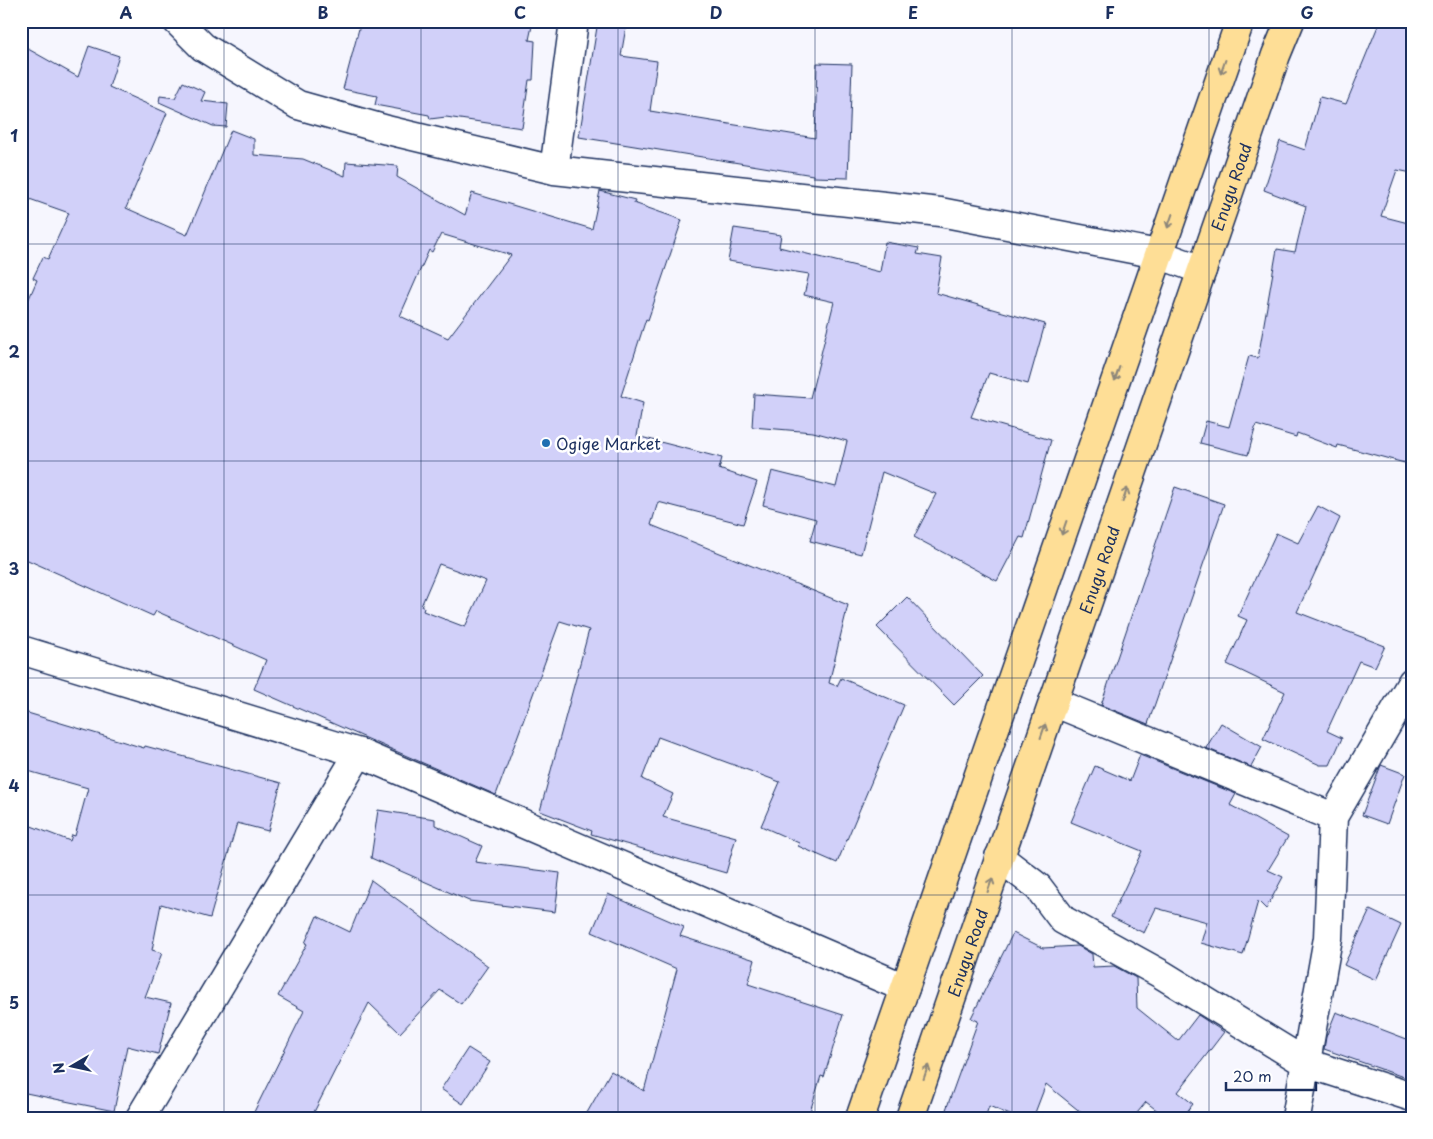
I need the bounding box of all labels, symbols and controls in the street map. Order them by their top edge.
text: A [120,0,133,24]
text: B [318,0,329,24]
text: C [514,0,526,24]
text: D [710,0,722,24]
text: E [908,0,918,24]
text: F [1105,0,1115,24]
text: G [1300,0,1314,24]
one-way arrow [1218,59,1227,74]
text: 1 [10,123,18,147]
street label: Enugu Road [1204,139,1257,234]
one-way arrow [1165,212,1174,228]
text: 2 [8,339,20,363]
one-way arrow [1112,366,1121,381]
place label: Ogige Market [556,431,661,455]
marker: Ogige Market [540,437,552,449]
one-way arrow [1120,487,1130,503]
one-way arrow [1059,519,1068,535]
street label: Enugu Road [1073,522,1125,617]
text: 3 [9,556,19,580]
one-way arrow [1039,724,1048,740]
text: 4 [9,773,20,797]
one-way arrow [986,878,995,893]
street label: Enugu Road [941,905,993,1000]
text: 5 [9,990,19,1014]
north arrow [48,1042,98,1092]
scale bar [1226,1059,1316,1091]
text: N [47,1061,70,1075]
one-way arrow [921,1064,931,1080]
text: 20 m [1233,1064,1272,1087]

